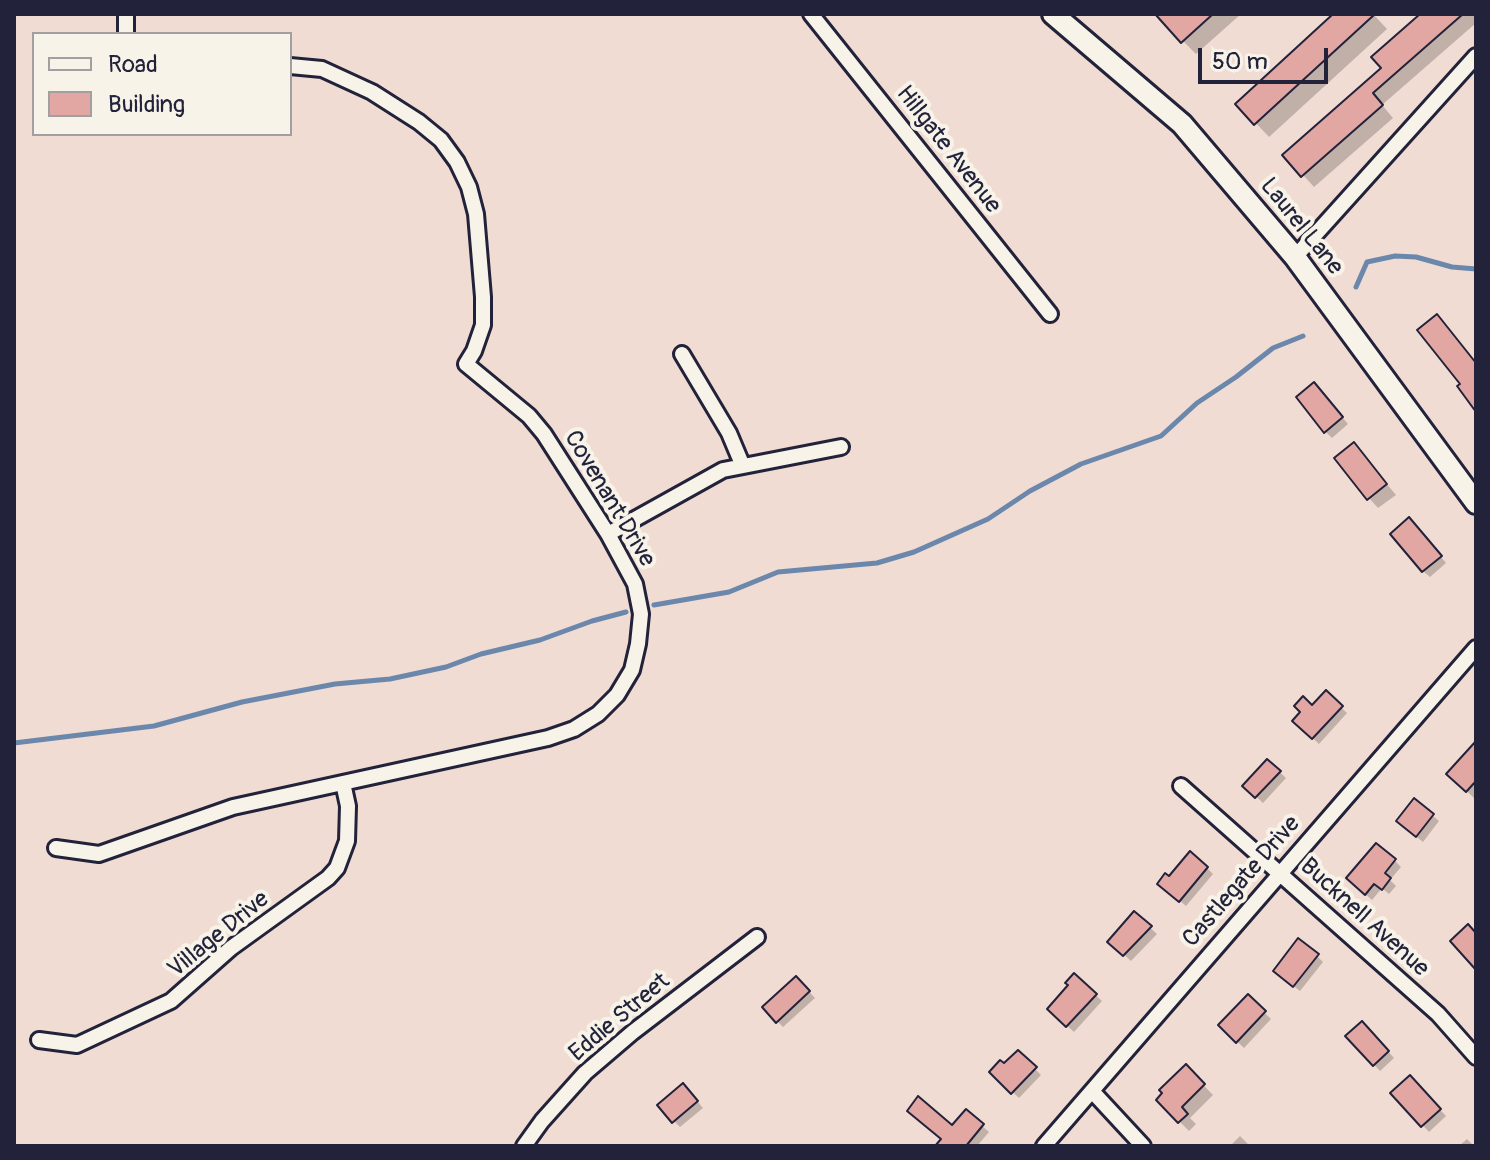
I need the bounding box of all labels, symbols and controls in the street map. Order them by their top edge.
legend [32,32,292,136]
scale bar [1202,32,1332,82]
text: 50 m [1212,47,1268,76]
text: Road [108,50,158,79]
street label: Hillgate Avenue [889,81,1007,219]
text: Building [108,90,185,119]
street label: Laurel Lane [1253,173,1349,281]
street label: Covenant Drive [557,426,661,572]
street label: Castlegate Drive [1177,811,1307,953]
street label: Bucknell Avenue [1294,853,1434,983]
street label: Village Drive [163,886,275,984]
street label: Eddie Street [564,968,676,1068]

